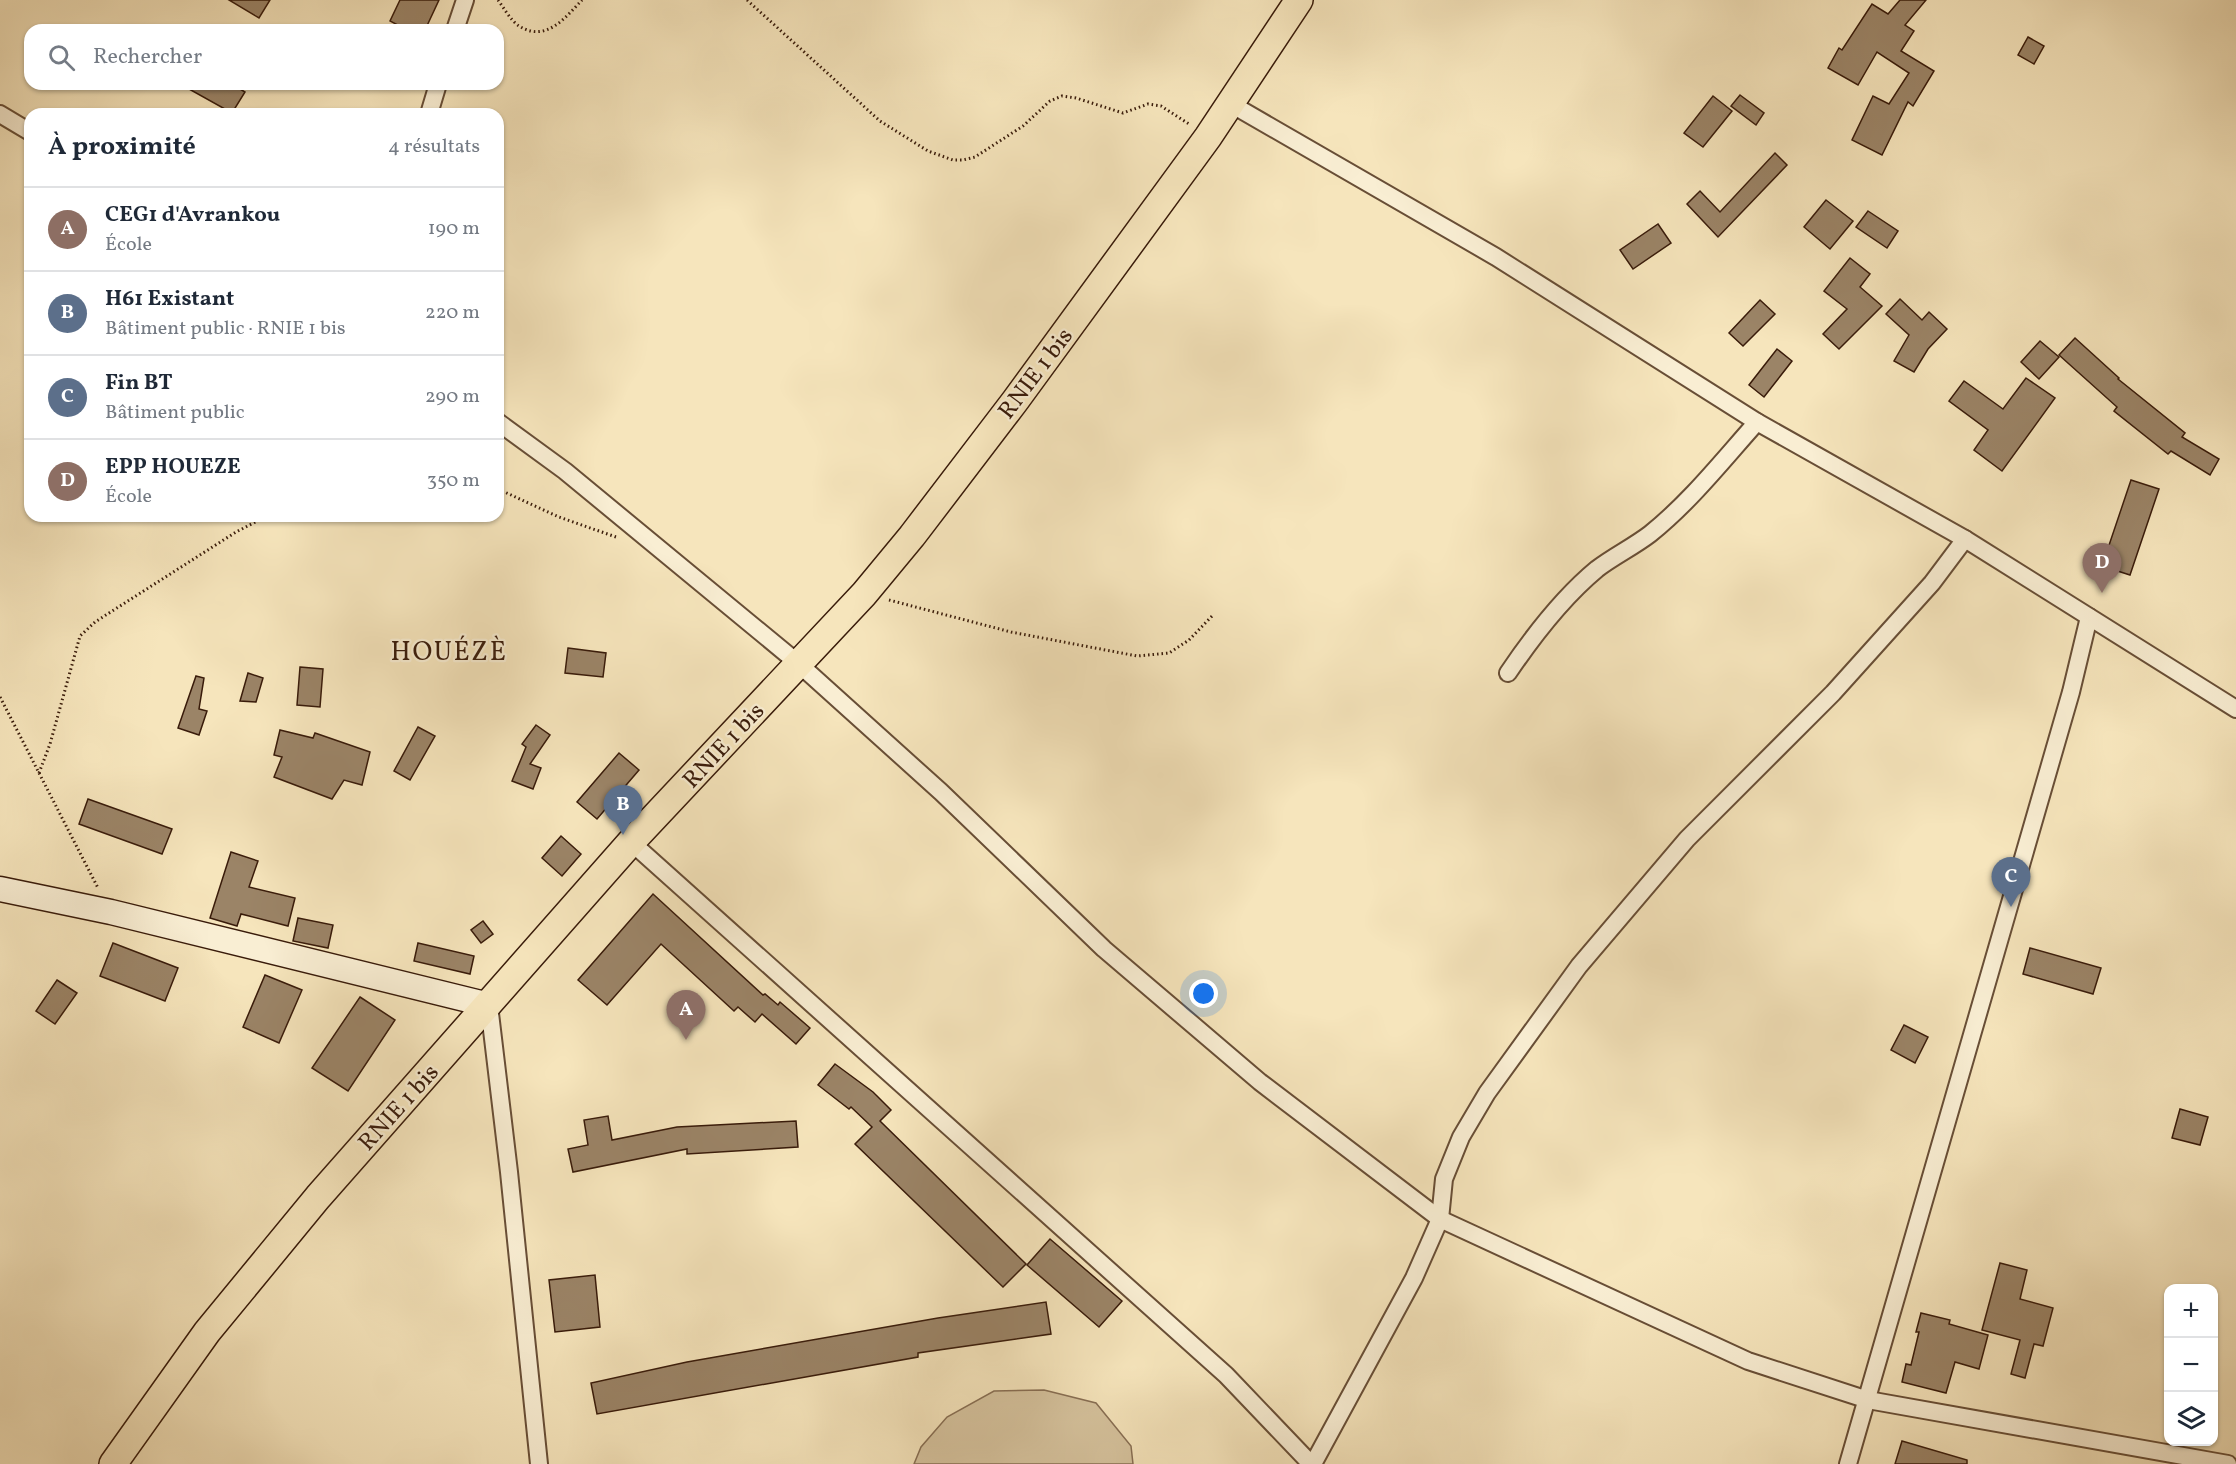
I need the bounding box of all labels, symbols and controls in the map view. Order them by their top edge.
search box [24,24,504,90]
icon: search [45,41,78,74]
text: Rechercher [93,42,202,73]
text: À proximité [48,129,196,165]
text: 4 résultats [388,133,480,161]
text: CEG1 d'Avrankou [105,200,280,231]
text: A [60,215,75,243]
text: 190 m [428,215,480,243]
text: École [105,231,152,259]
text: H61 Existant [105,284,234,315]
text: B [61,299,74,327]
text: 220 m [425,299,480,327]
text: Bâtiment public · RNIE 1 bis [105,315,346,343]
street label: RNIE 1 bis [991,321,1082,427]
text: Fin BT [105,368,173,399]
text: C [61,383,74,411]
text: 290 m [425,383,480,411]
text: Bâtiment public [105,399,245,427]
text: EPP HOUEZE [105,452,241,483]
text: D [60,467,75,495]
text: 350 m [427,467,480,495]
text: École [105,483,152,511]
pin: D [2082,544,2122,593]
district label: HOUÉZÈ [391,634,507,672]
street label: RNIE 1 bis [676,696,773,797]
pin: B [604,786,642,835]
pin: C [1992,858,2030,907]
your location [1189,979,1218,1008]
pin: A [666,990,706,1040]
street label: RNIE 1 bis [351,1057,448,1159]
map controls [2164,1284,2218,1446]
button: + [2164,1284,2218,1338]
button: − [2164,1338,2218,1392]
button: layers [2164,1392,2218,1446]

